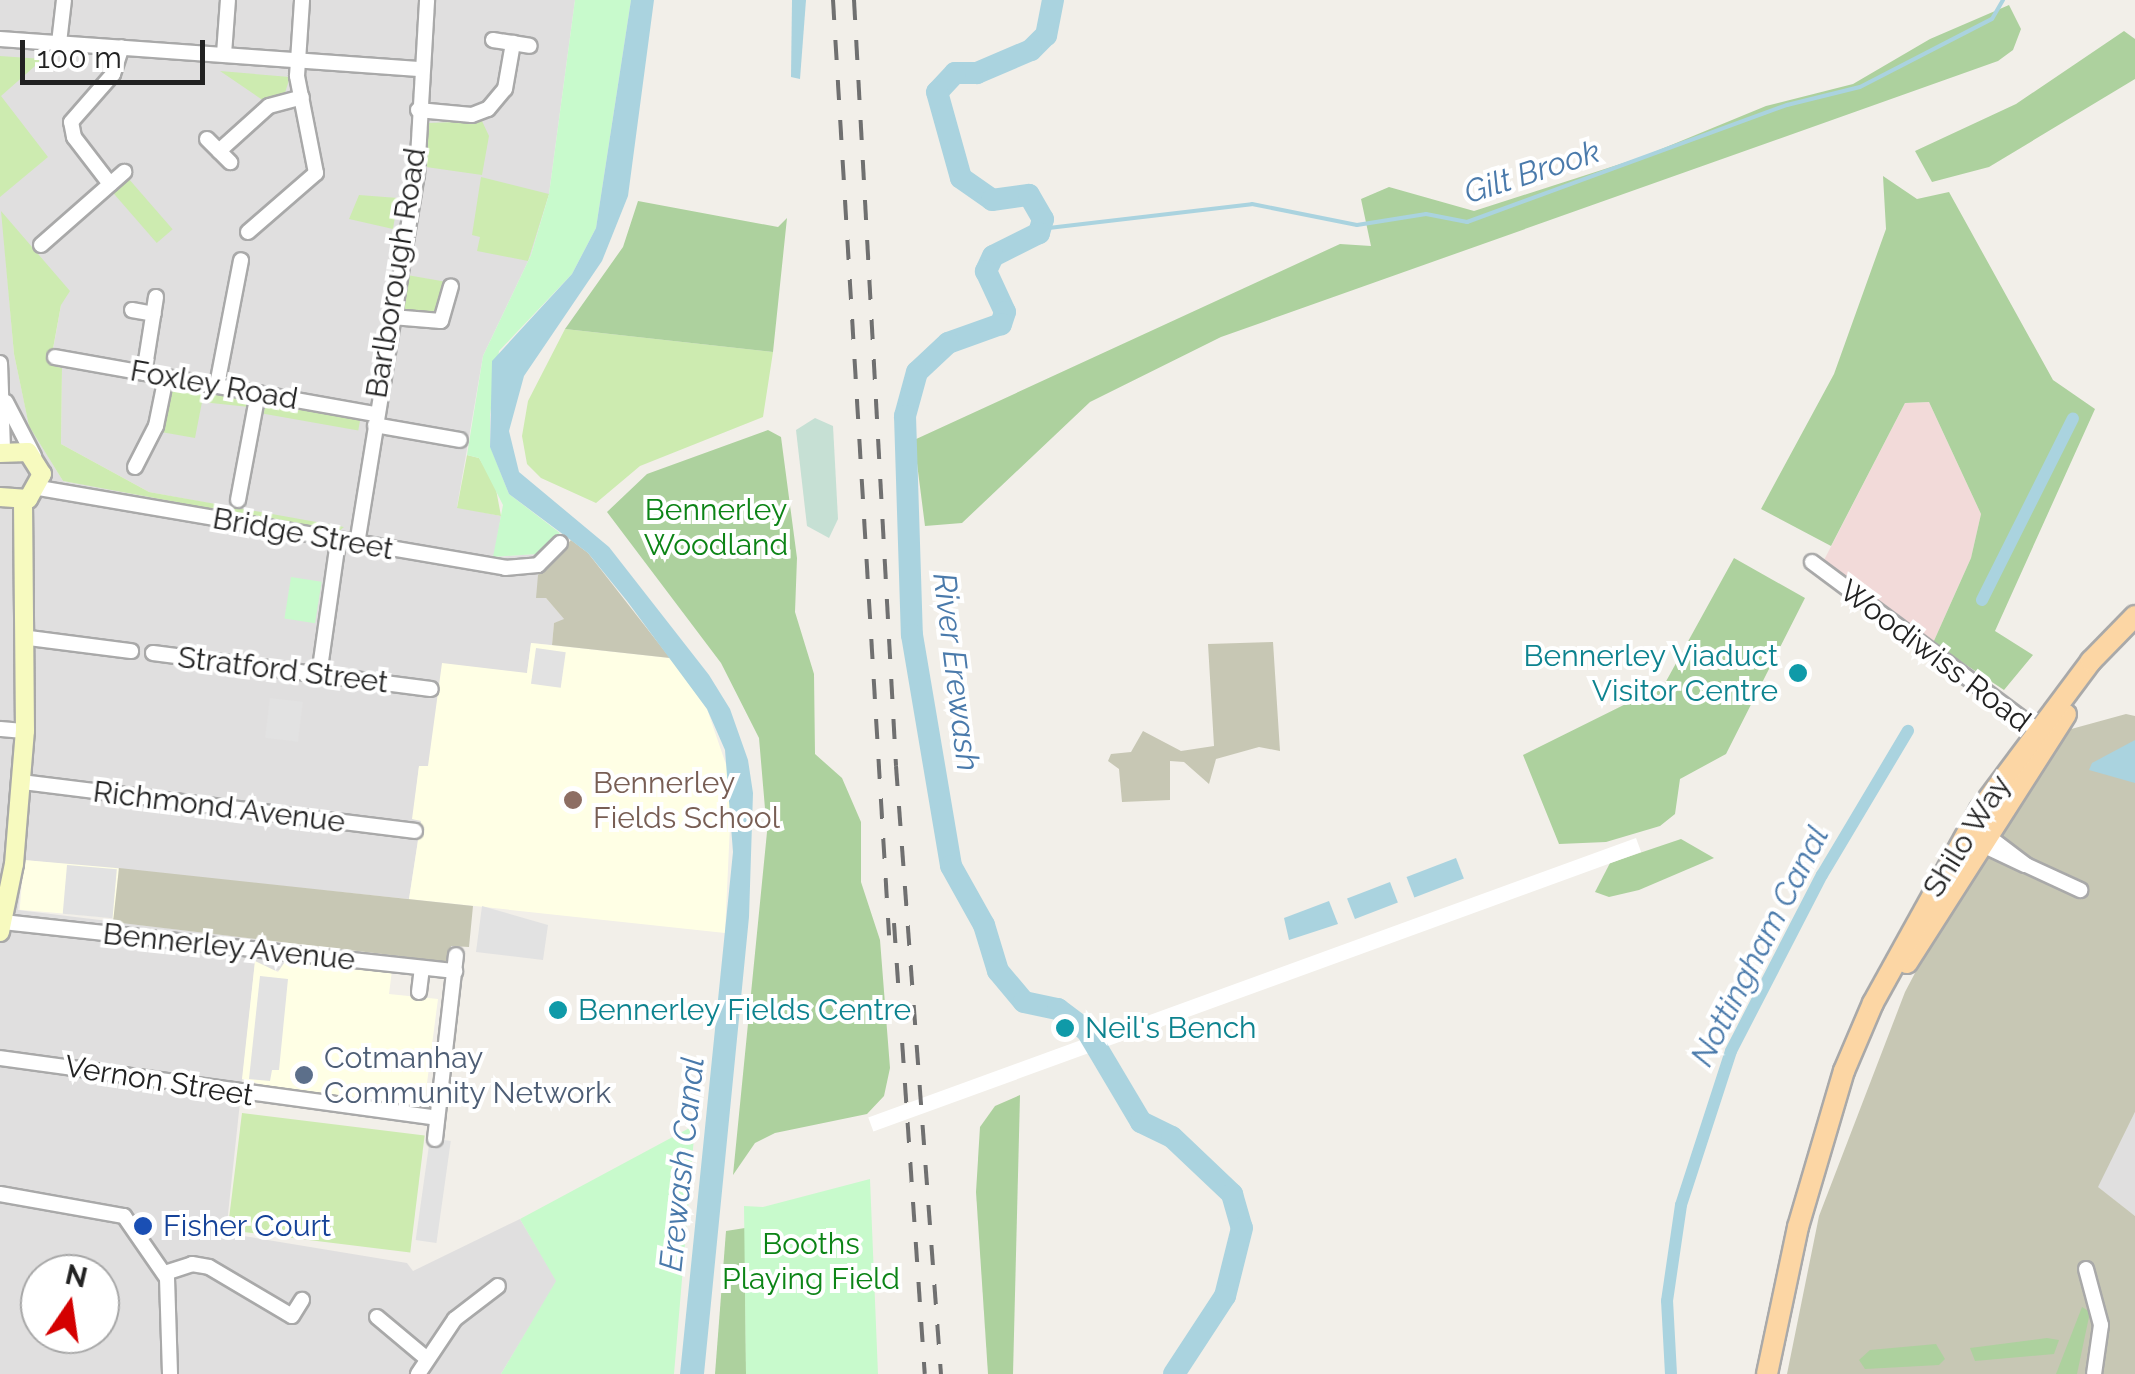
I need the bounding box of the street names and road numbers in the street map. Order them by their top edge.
street label: Barlborough Road [358,145,434,401]
street label: Foxley Road [127,352,301,418]
street label: Bridge Street [210,500,396,568]
street label: Woodiwiss Road [1832,572,2038,740]
street label: Stratford Street [176,639,390,701]
street label: Shilo Way [1915,768,2019,904]
street label: Richmond Avenue [91,774,347,840]
street label: Bennerley Avenue [100,916,358,978]
street label: Vernon Street [62,1048,256,1114]

